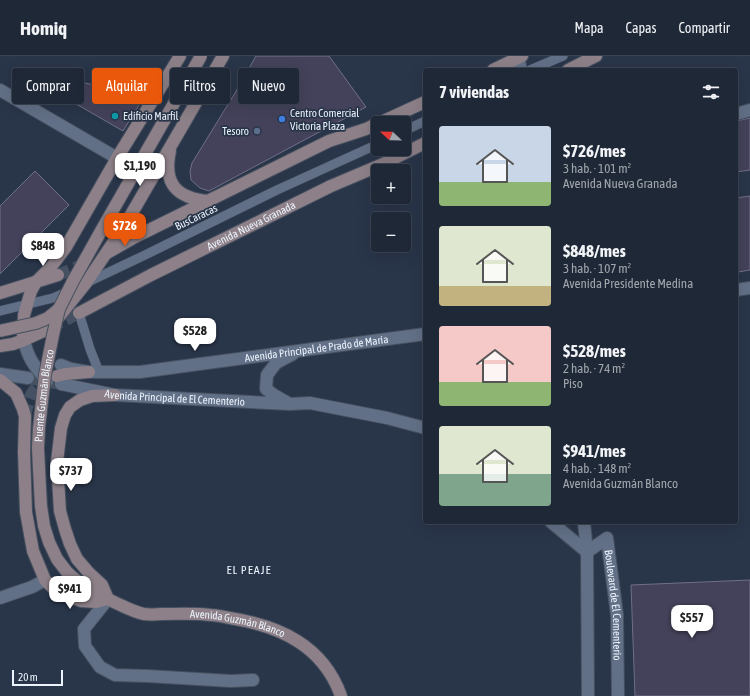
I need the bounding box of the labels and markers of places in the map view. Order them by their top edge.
place label: Centro Comercial Victoria Plaza [290,107,359,132]
place label: Edificio Marfil [123,110,178,122]
marker: Edificio Marfil [110,111,120,121]
marker: Centro Comercial Victoria Plaza [277,114,287,124]
place label: Tesoro [222,125,249,137]
marker: Tesoro [252,126,262,136]
pin: $1,190 [107,153,173,187]
pin: $726 [101,213,149,247]
pin: $848 [19,233,67,267]
pin: $528 [171,318,219,352]
pin: $737 [47,458,95,492]
pin: $941 [46,576,94,610]
pin: $557 [668,605,716,639]

